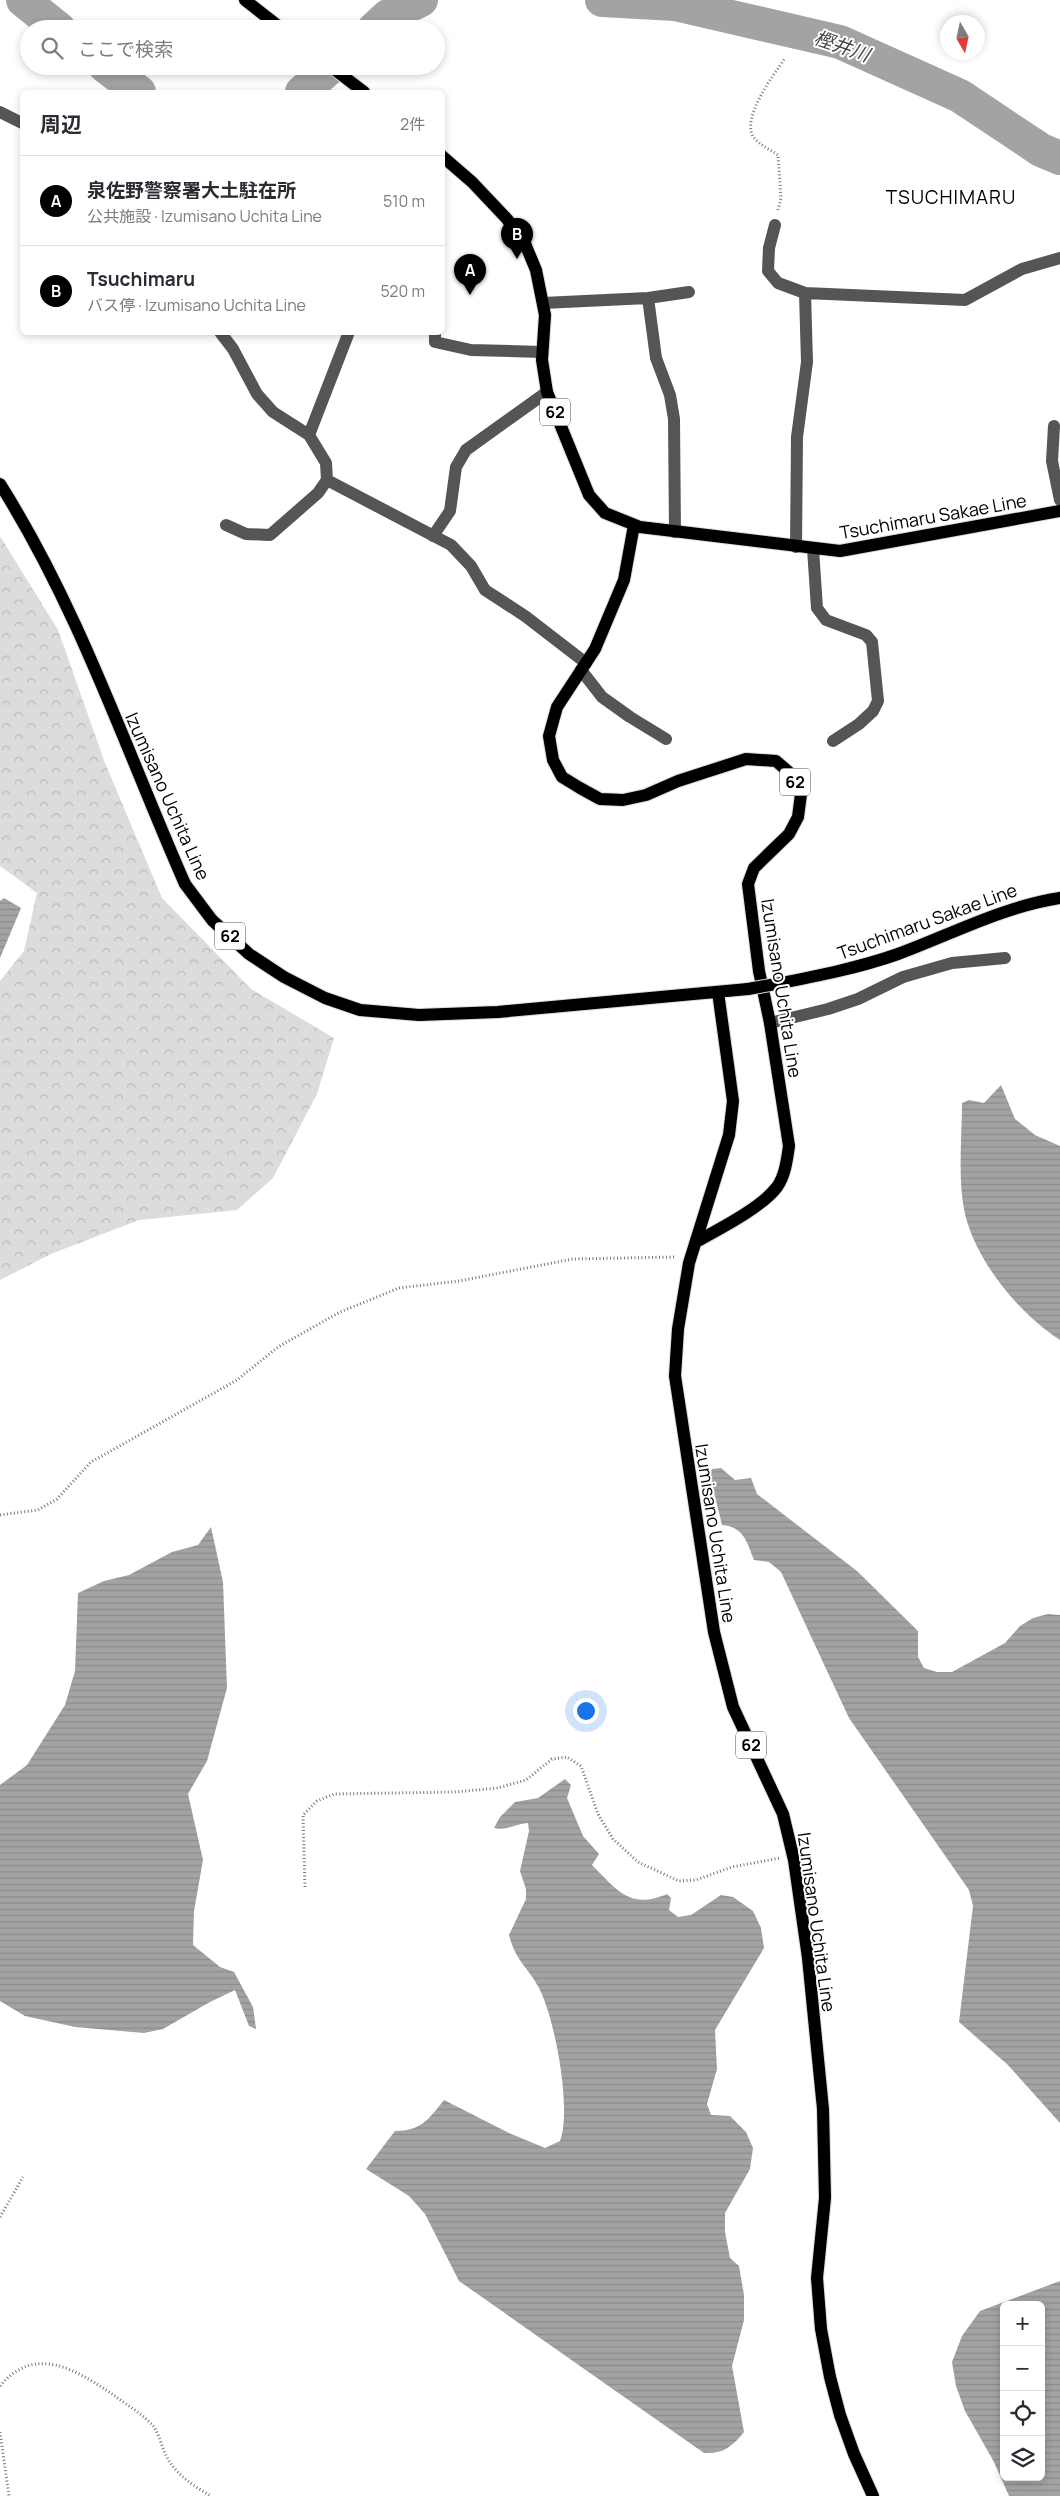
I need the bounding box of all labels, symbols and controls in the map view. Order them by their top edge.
north arrow [940,15,985,60]
search box [20,20,445,75]
water label: 樫井川 [811,24,875,68]
icon: search [38,34,66,62]
text: ここで検索 [78,36,173,62]
text: 周辺 [40,110,82,138]
text: 2件 [400,113,425,135]
text: 泉佐野警察署大土駐在所 [87,177,296,203]
district label: TSUCHIMARU [886,184,1016,210]
text: A [51,190,61,212]
text: 510 m [383,190,425,212]
text: 公共施設 · Izumisano Uchita Line [87,205,322,227]
pin: B [501,218,533,259]
pin: A [454,254,486,295]
text: Tsuchimaru [87,266,195,292]
text: B [51,280,61,302]
text: 520 m [381,280,425,302]
text: バス停 · Izumisano Uchita Line [87,294,306,316]
road number: 62 [540,398,570,426]
street label: Tsuchimaru Sakae Line [838,488,1028,544]
street label: Izumisano Uchita Line [120,708,216,884]
road number: 62 [780,769,810,796]
street label: Tsuchimaru Sakae Line [834,877,1020,965]
street label: Izumisano Uchita Line [756,897,808,1079]
road number: 62 [215,922,245,949]
street label: Izumisano Uchita Line [690,1442,742,1624]
your location [573,1698,599,1724]
road number: 62 [736,1732,766,1758]
street label: Izumisano Uchita Line [793,1831,841,2013]
map controls [1000,2301,1045,2481]
button: + [1000,2301,1045,2346]
button: − [1000,2346,1045,2391]
button: locate [1000,2391,1045,2436]
button: layers [1000,2436,1045,2481]

